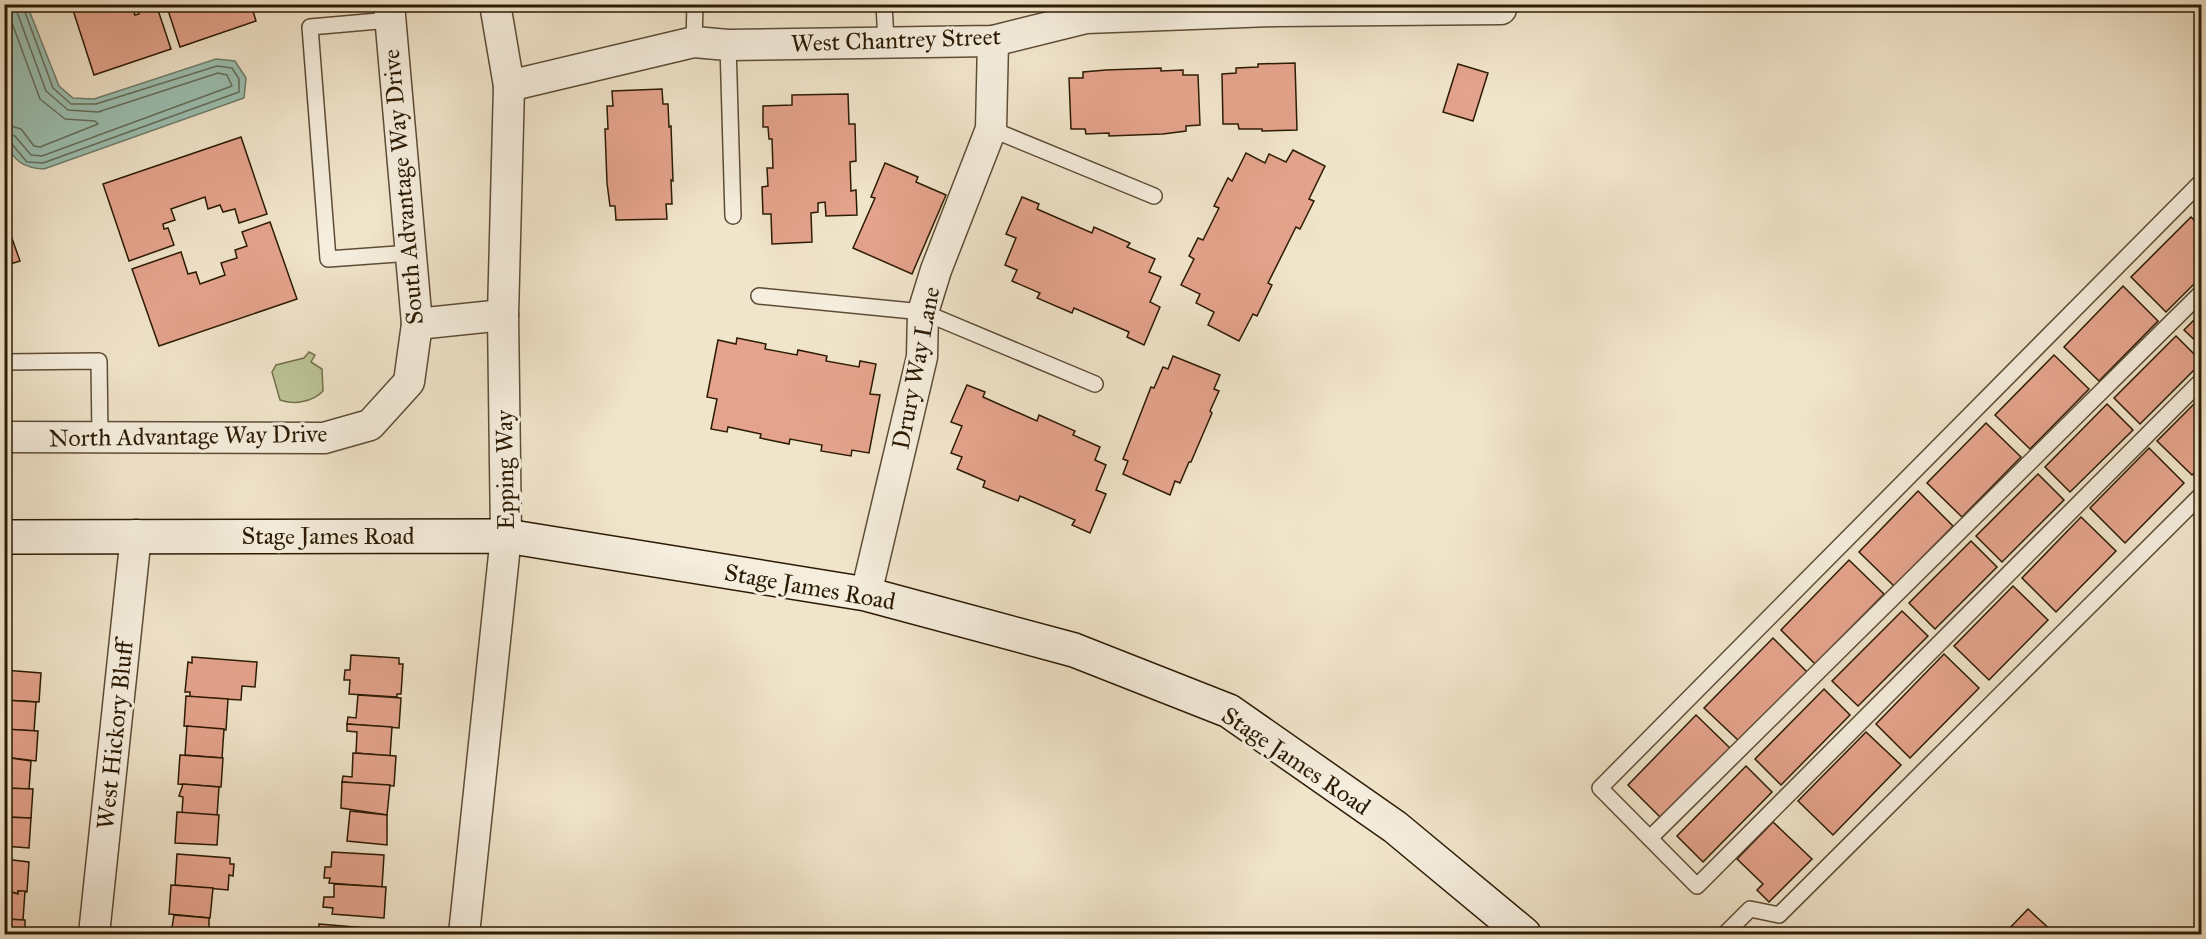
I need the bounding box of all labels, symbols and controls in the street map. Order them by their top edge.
street label: West Chantrey Street [790,21,1002,59]
street label: South Advantage Way Drive [376,48,430,326]
street label: Drury Way Lane [886,284,946,452]
street label: Epping Way [489,409,521,530]
street label: North Advantage Way Drive [48,419,328,453]
street label: Stage James Road [241,521,415,551]
street label: Stage James Road [722,557,898,617]
street label: West Hickory Bluff [90,636,140,831]
street label: Stage James Road [1216,700,1376,822]

